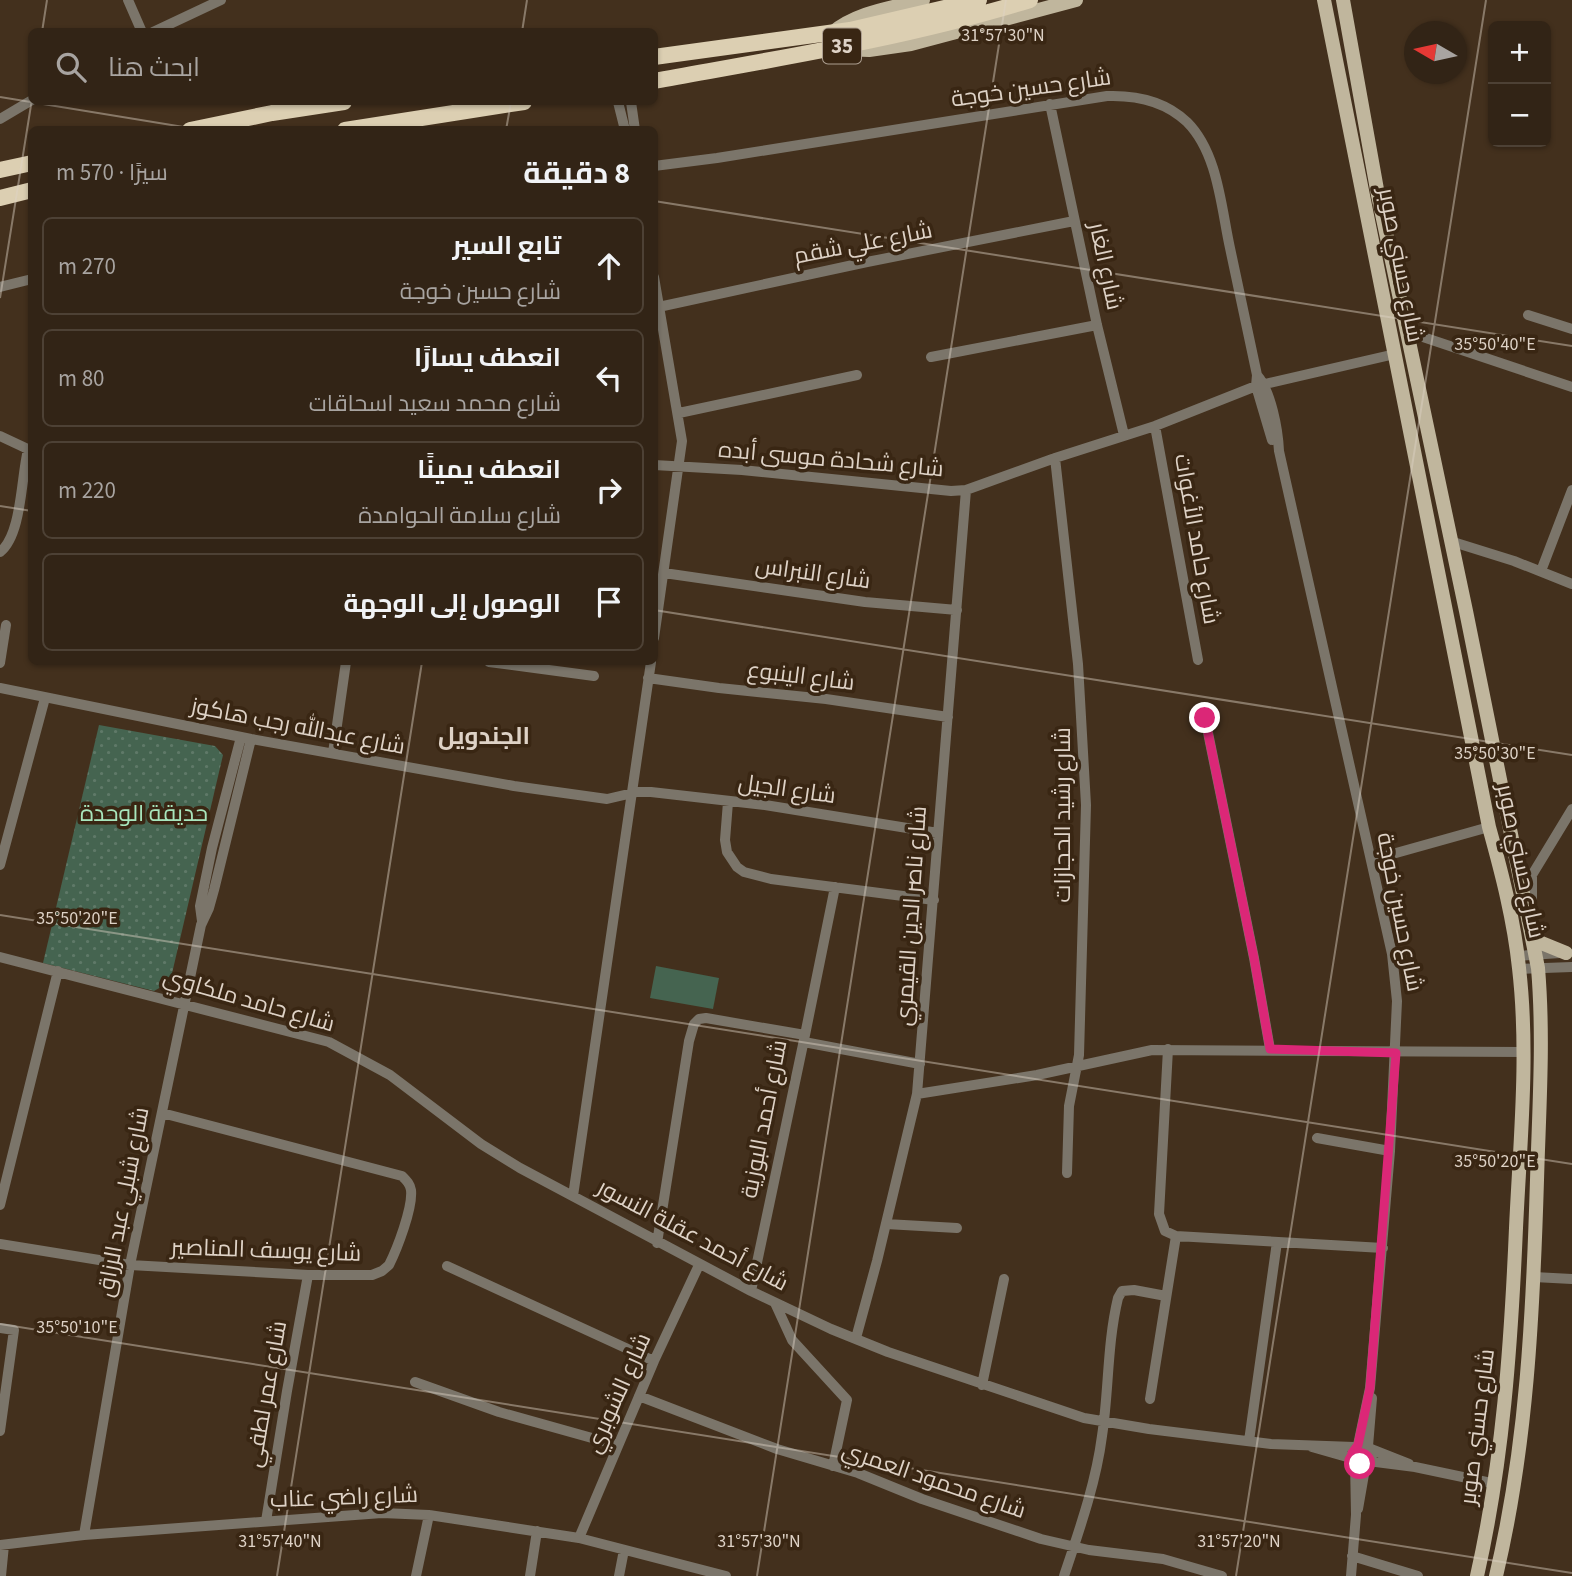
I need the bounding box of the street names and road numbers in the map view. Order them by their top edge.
road number: 35 [823,28,861,64]
street label: شارع حسين خوجة [949,60,1113,116]
street label: شارع حسني صوبر [1368,183,1432,345]
street label: شارع علي شقم [791,213,935,274]
street label: شارع الغار [1080,217,1131,313]
street label: شارع شحادة موسى أبده [717,433,945,485]
street label: شارع حامد الأغوات [1166,451,1228,627]
street label: شارع النبراس [753,549,873,597]
street label: شارع الينبوع [745,653,857,699]
street label: شارع عبدالله رجب هاكوز [186,689,408,763]
street label: شارع رشيد الحجازات [1046,727,1079,903]
street label: شارع الجيل [736,766,838,812]
street label: شارع حسني صوبر [1487,779,1553,941]
street label: شارع ناصر الدين القيمري [887,805,936,1027]
street label: شارع حسين خوجة [1368,830,1432,994]
street label: شارع حامد ملكاوي [159,960,339,1041]
street label: شارع أحمد البوزية [732,1037,796,1201]
street label: شارع شبلي عبد الرزاق [88,1104,159,1300]
street label: شارع أحمد عقلة النسور [590,1170,794,1299]
street label: شارع يوسف المناصير [168,1230,362,1270]
street label: شارع عمر لطفي [237,1318,296,1470]
street label: شارع الشوبري [577,1328,660,1459]
street label: شارع حسني صوبر [1451,1347,1504,1509]
street label: شارع محمود العمري [837,1433,1030,1528]
street label: شارع راضي عناب [270,1478,418,1516]

